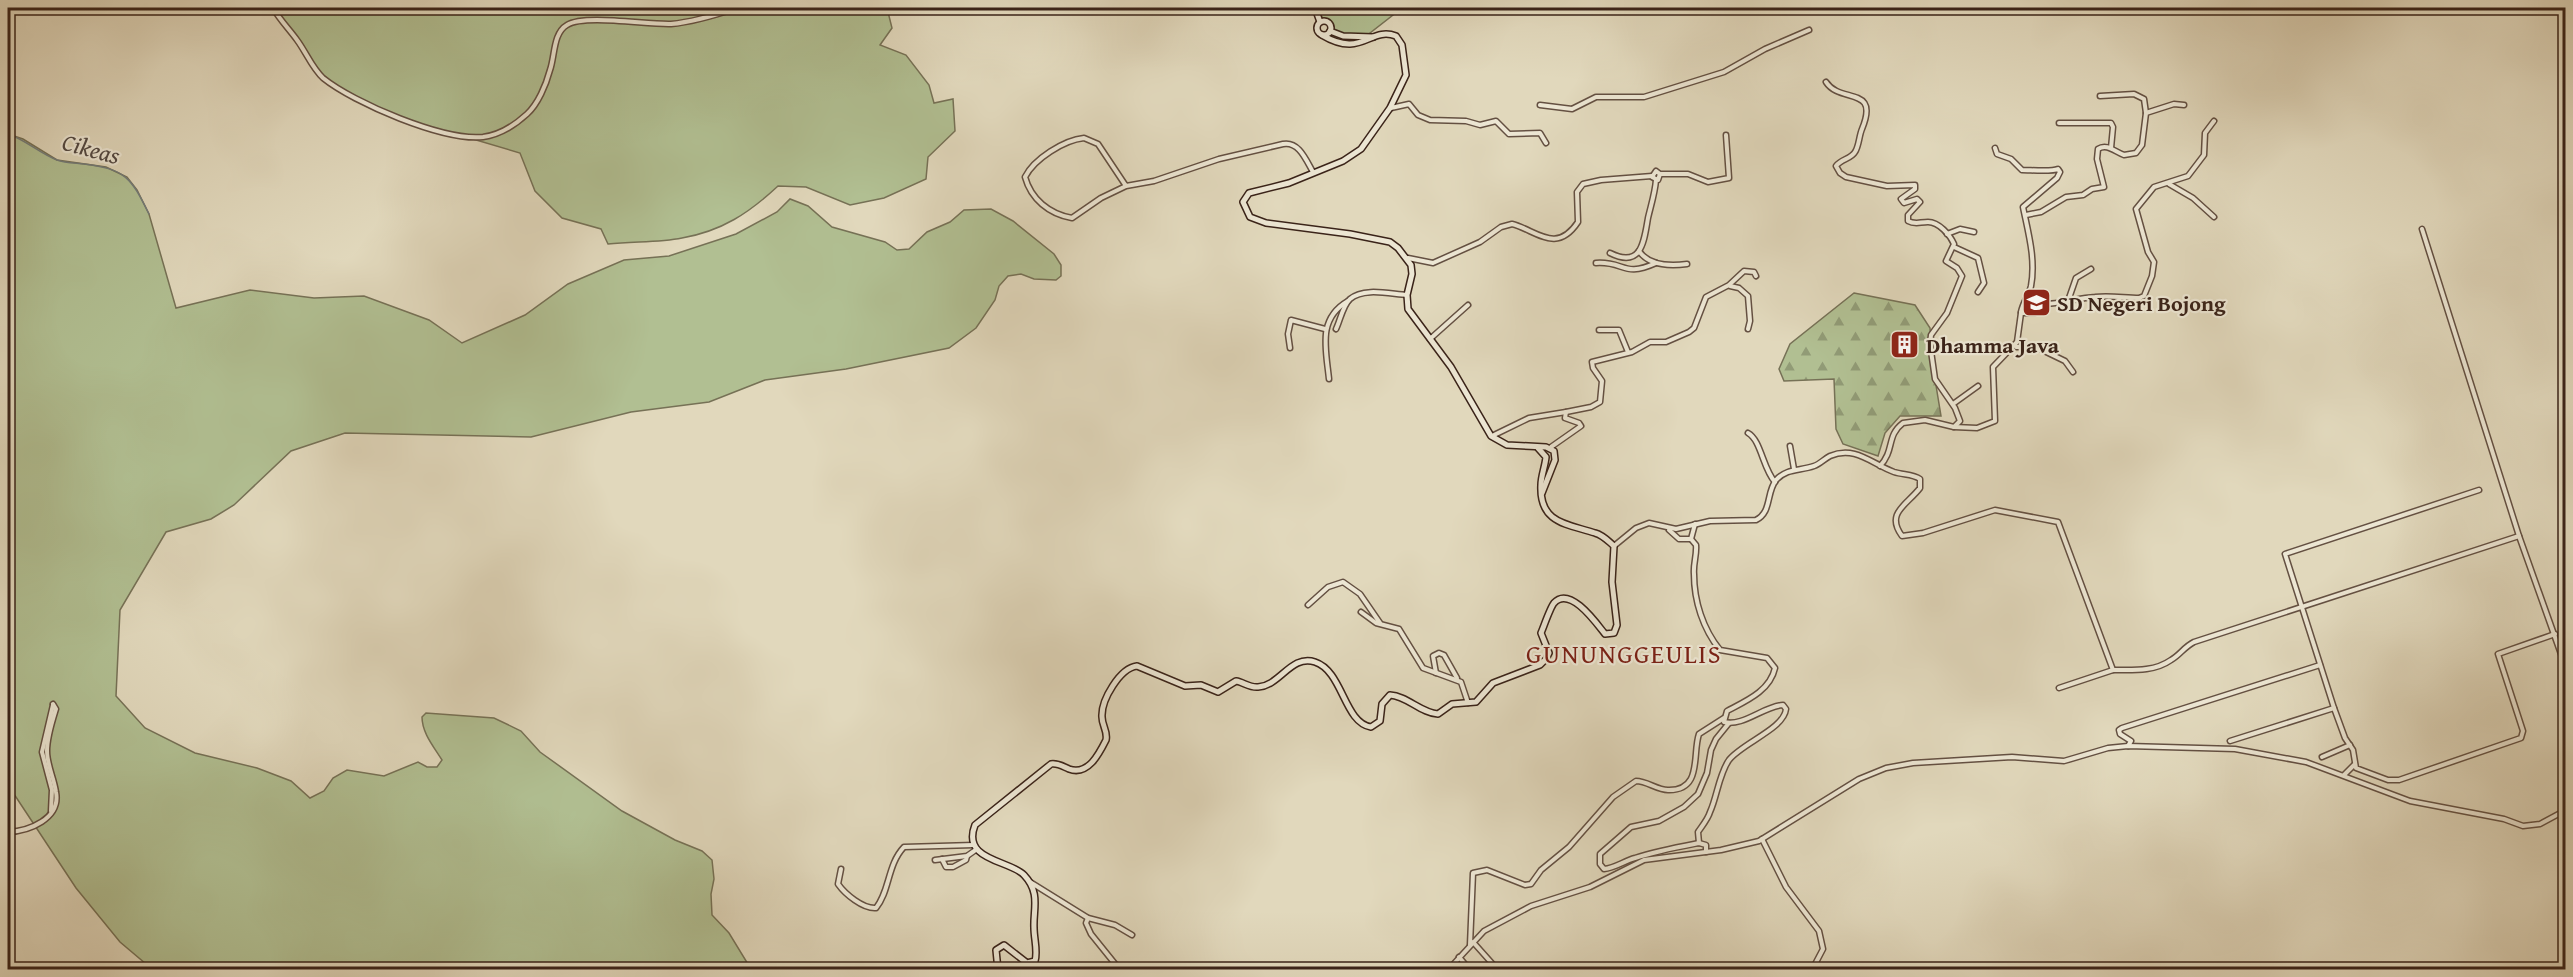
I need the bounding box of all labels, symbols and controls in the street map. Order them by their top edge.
water label: Cikeas [59,124,124,173]
school or university icon: SD Negeri Bojong [2020,287,2052,319]
place label: SD Negeri Bojong [2057,287,2226,319]
building icon: Dhamma Java [1889,329,1921,361]
place label: Dhamma Java [1926,329,2060,361]
district label: GUNUNGGEULIS [1526,634,1722,673]

